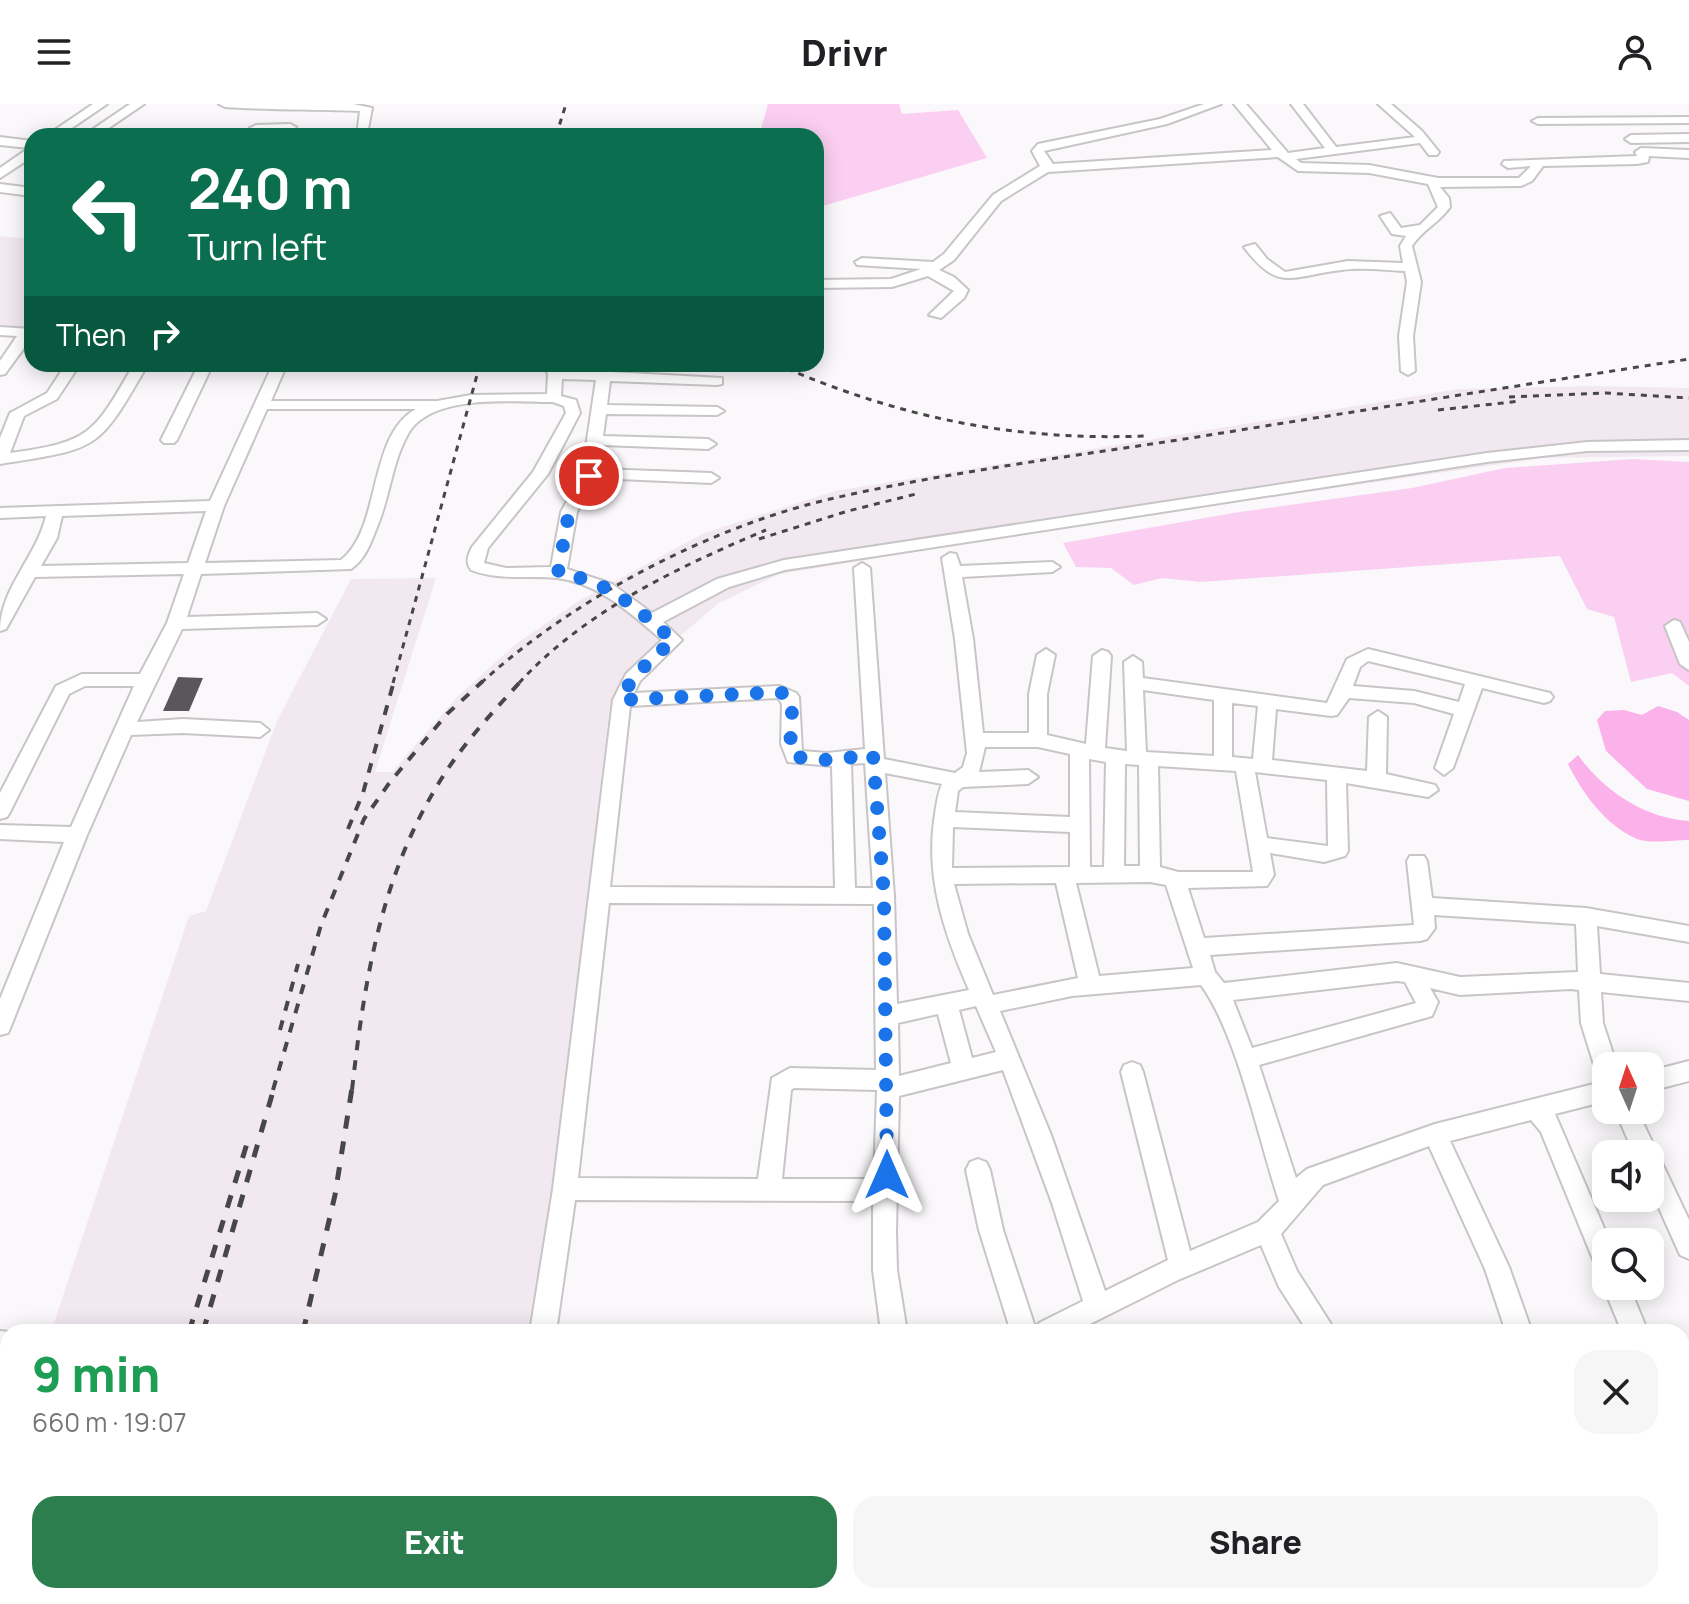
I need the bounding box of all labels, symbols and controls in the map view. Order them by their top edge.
text: Drivr [801,28,888,77]
icon: menu [32,30,76,74]
icon: person [1613,30,1657,74]
text: 240 m [188,149,353,226]
icon: left [56,160,160,264]
text: Turn left [188,222,327,271]
icon: right [143,312,187,356]
text: Then [56,314,127,355]
pin [555,442,623,510]
icon: arrive [567,454,611,498]
north arrow [1592,1052,1664,1124]
map controls [1592,1052,1664,1300]
position arrow [845,1133,929,1217]
button: sound [1592,1140,1664,1212]
button: search [1592,1228,1664,1300]
text: 9 min [32,1341,160,1406]
button: close [1574,1350,1658,1434]
text: 660 m · 19:07 [32,1404,187,1440]
button: Exit [32,1496,837,1588]
button: Share [853,1496,1658,1588]

